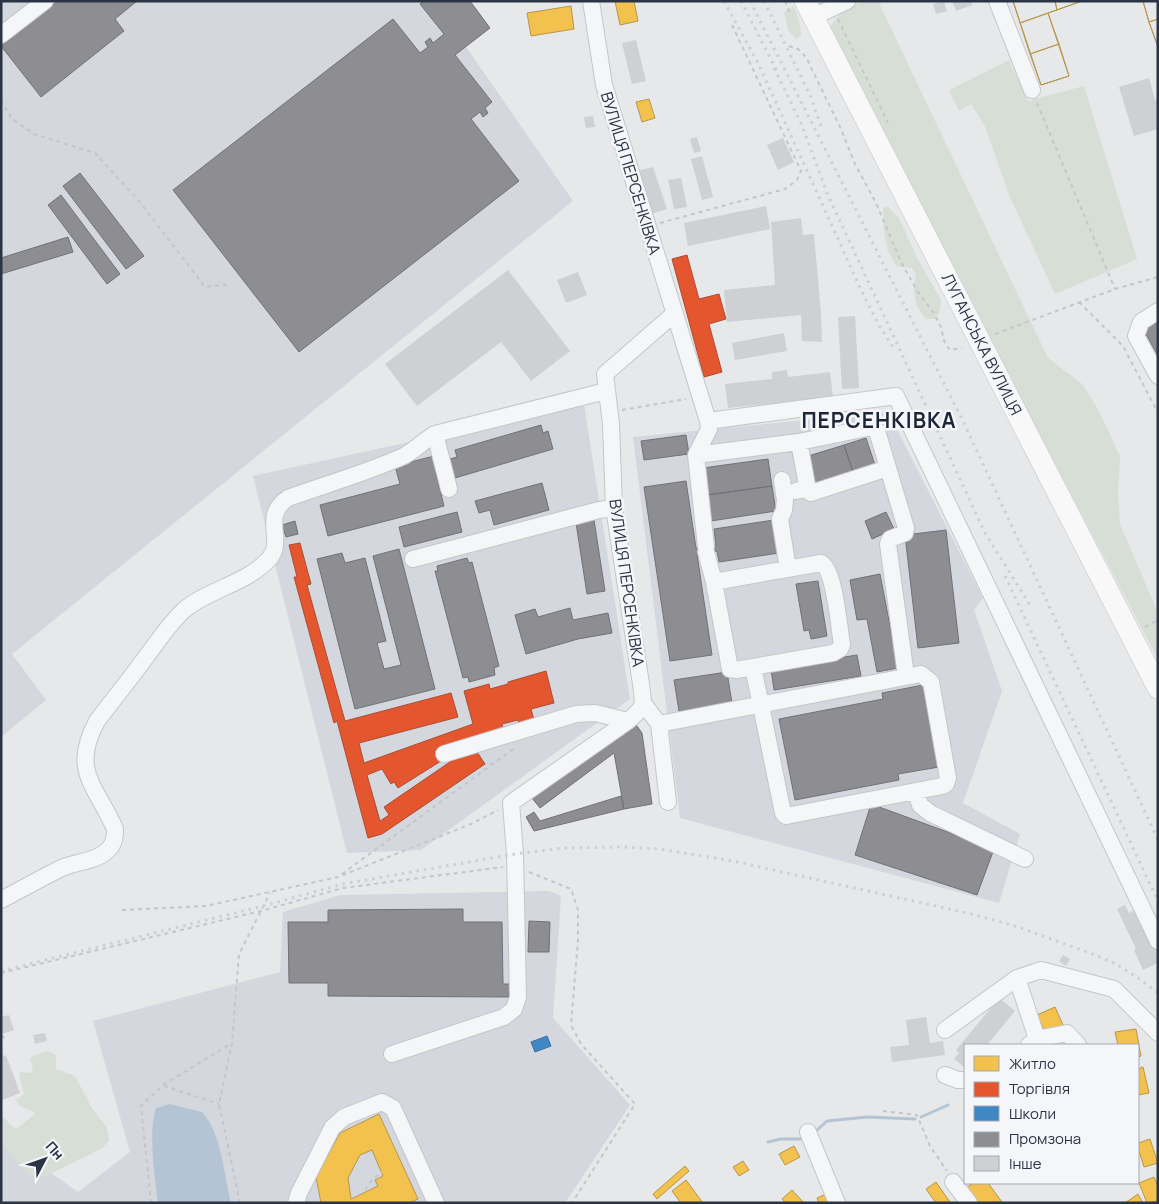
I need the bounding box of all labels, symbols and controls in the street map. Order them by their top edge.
street label: ВУЛИЦЯ ПЕРСЕНКІВКА [596,89,666,257]
street label: ЛУГАНСЬКА ВУЛИЦЯ [937,269,1027,419]
district label: ПЕРСЕНКІВКА [801,406,957,434]
street label: ВУЛИЦЯ ПЕРСЕНКІВКА [604,498,650,668]
legend [964,1044,1139,1184]
text: Житло [1009,1053,1056,1074]
text: Торгівля [1009,1078,1070,1099]
text: Школи [1009,1103,1056,1124]
text: Промзона [1009,1128,1081,1149]
north arrow [20,1134,70,1184]
text: Пн [42,1137,69,1163]
text: Інше [1009,1153,1042,1174]

